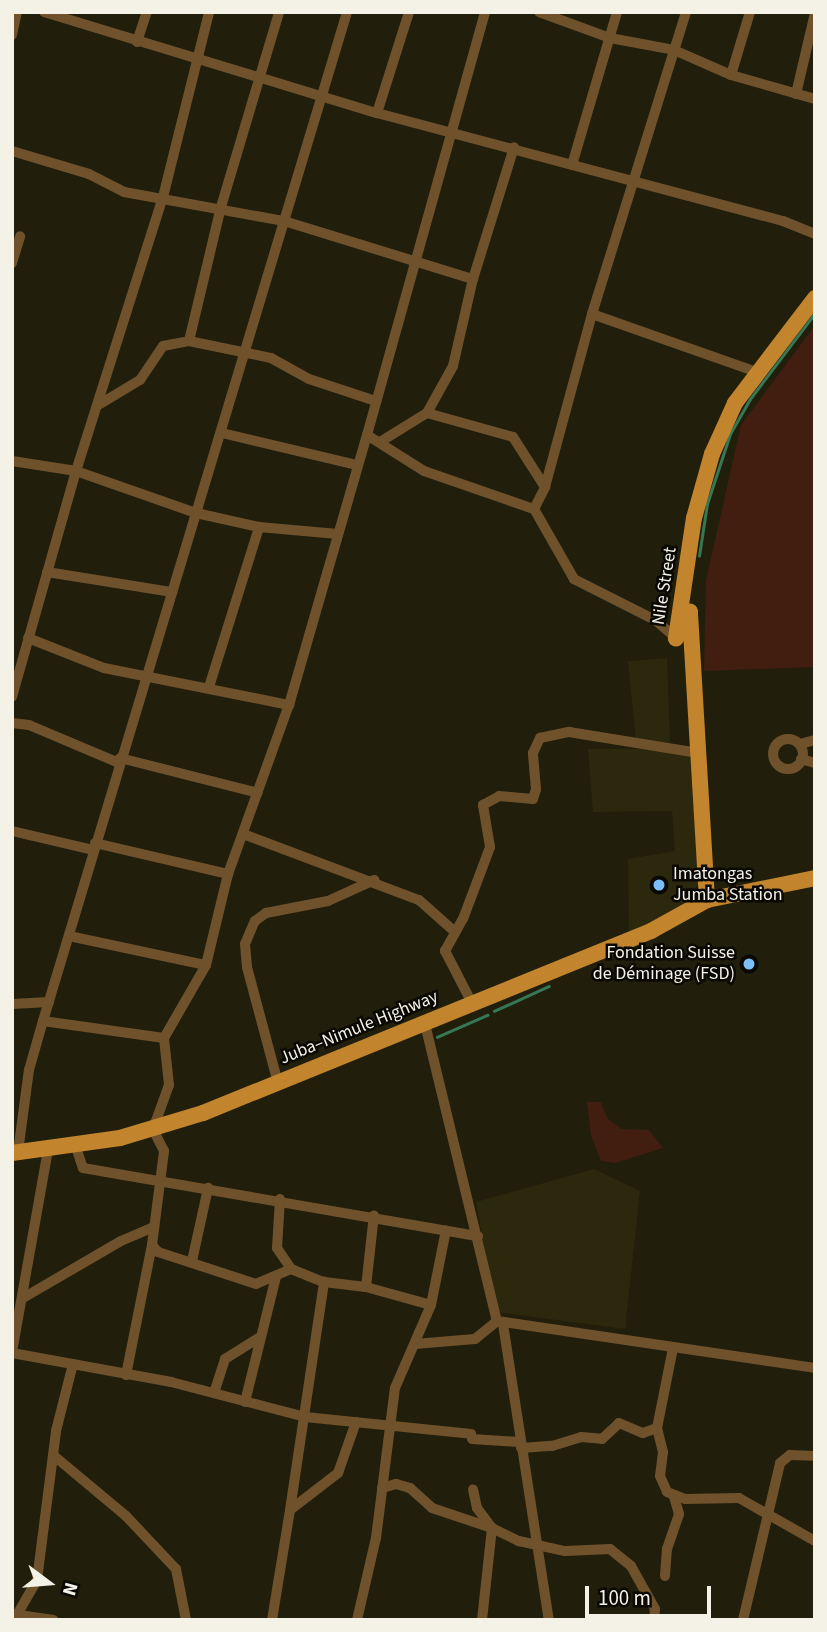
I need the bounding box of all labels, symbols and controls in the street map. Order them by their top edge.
street label: Nile Street [648,546,682,626]
place label: Imatongas Jumba Station [673,864,783,906]
marker: Imatongas Jumba Station [651,877,667,893]
place label: Fondation Suisse de Déminage (FSD) [593,943,735,986]
marker: Fondation Suisse de Déminage (FSD) [741,956,757,972]
street label: Juba–Nimule Highway [277,986,441,1070]
north arrow [14,1548,84,1618]
scale bar [589,1572,715,1616]
text: N [55,1579,84,1599]
text: 100 m [598,1583,651,1613]

